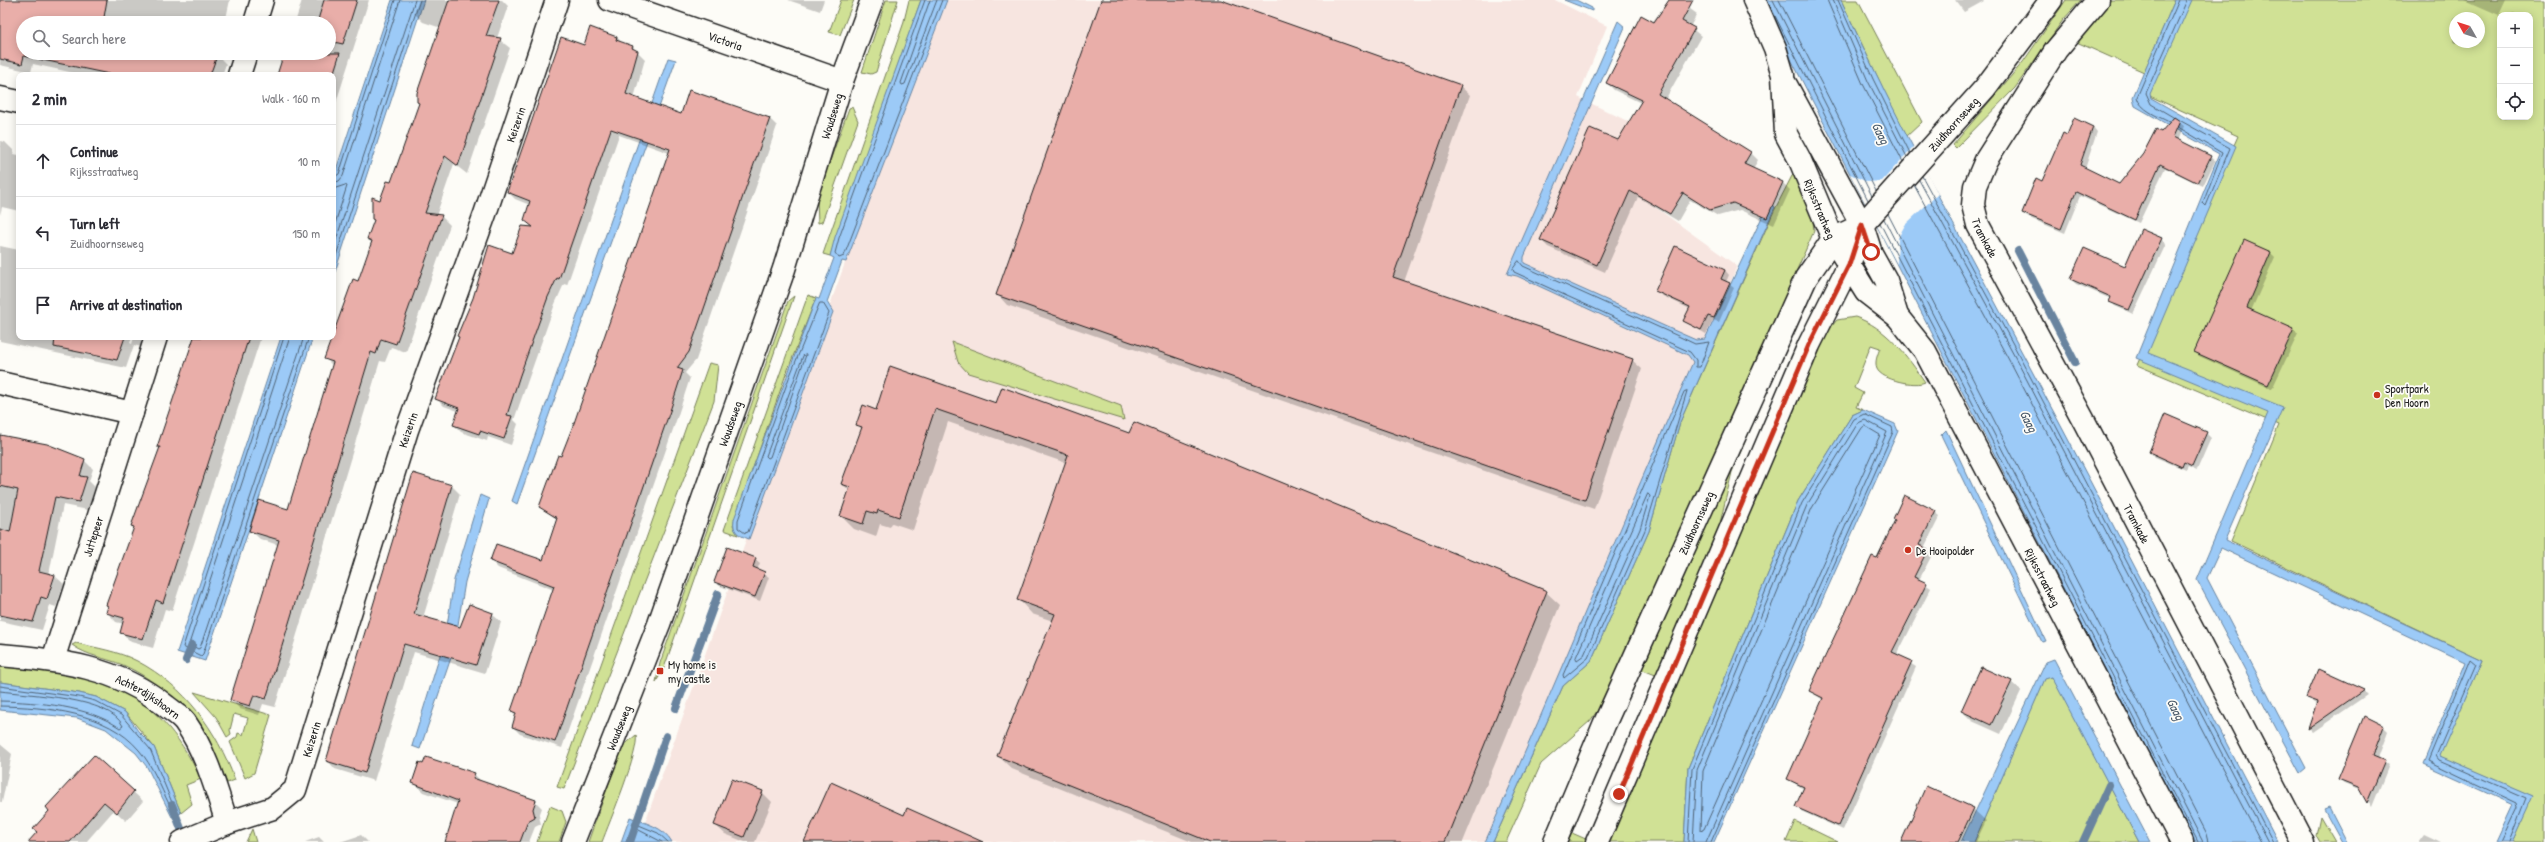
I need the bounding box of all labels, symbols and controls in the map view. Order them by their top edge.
north arrow [2449,12,2485,48]
map controls [2497,12,2533,120]
button: + [2497,12,2533,48]
search box [16,16,336,60]
street label: Victoria [706,26,745,54]
icon: search [30,27,52,49]
text: Search here [62,28,126,49]
button: − [2497,48,2533,84]
button: locate [2497,84,2533,120]
text: 2 min [32,87,67,110]
text: Walk · 160 m [262,89,320,107]
street label: Woudseweg [816,91,846,141]
street label: Zuidhoornseweg [1924,93,1982,155]
street label: Keizerin [501,104,529,144]
water label: Gaag [1867,119,1895,149]
text: Continue [70,141,118,162]
icon: ahead [32,150,54,172]
text: 10 m [298,152,320,170]
text: Rijksstraatweg [70,162,138,180]
street label: Rijksstraatweg [1800,176,1840,241]
text: Turn left [70,213,120,234]
street label: Tramkade [1968,216,2002,260]
icon: left [32,222,54,244]
text: 150 m [292,224,320,242]
text: Zuidhoornseweg [70,234,144,252]
route start [1862,243,1880,261]
icon: arrive [32,294,54,316]
text: Arrive at destination [70,294,182,315]
place label: Sportpark Den Hoorn [2385,380,2429,411]
marker: Sportpark Den Hoorn [2372,390,2382,400]
street label: Woudseweg [714,399,745,448]
water label: Gaag [2015,407,2043,437]
street label: Keizerin [394,410,421,450]
street label: Zuidhoornseweg [1674,488,1717,557]
street label: Tramkade [2120,501,2155,546]
street label: Juttepeer [78,513,107,559]
place label: De Hooipolder [1916,542,1975,559]
marker: De Hooipolder [1903,545,1913,555]
street label: Rijksstraatweg [2021,545,2065,609]
place label: My home is my castle [668,656,716,687]
marker: My home is my castle [655,666,665,676]
street label: Achterdijkshoorn [113,669,184,723]
water label: Gaag [2162,695,2190,725]
street label: Woudseweg [602,703,635,752]
street label: Keizerin [297,719,324,759]
route end [1610,785,1628,803]

